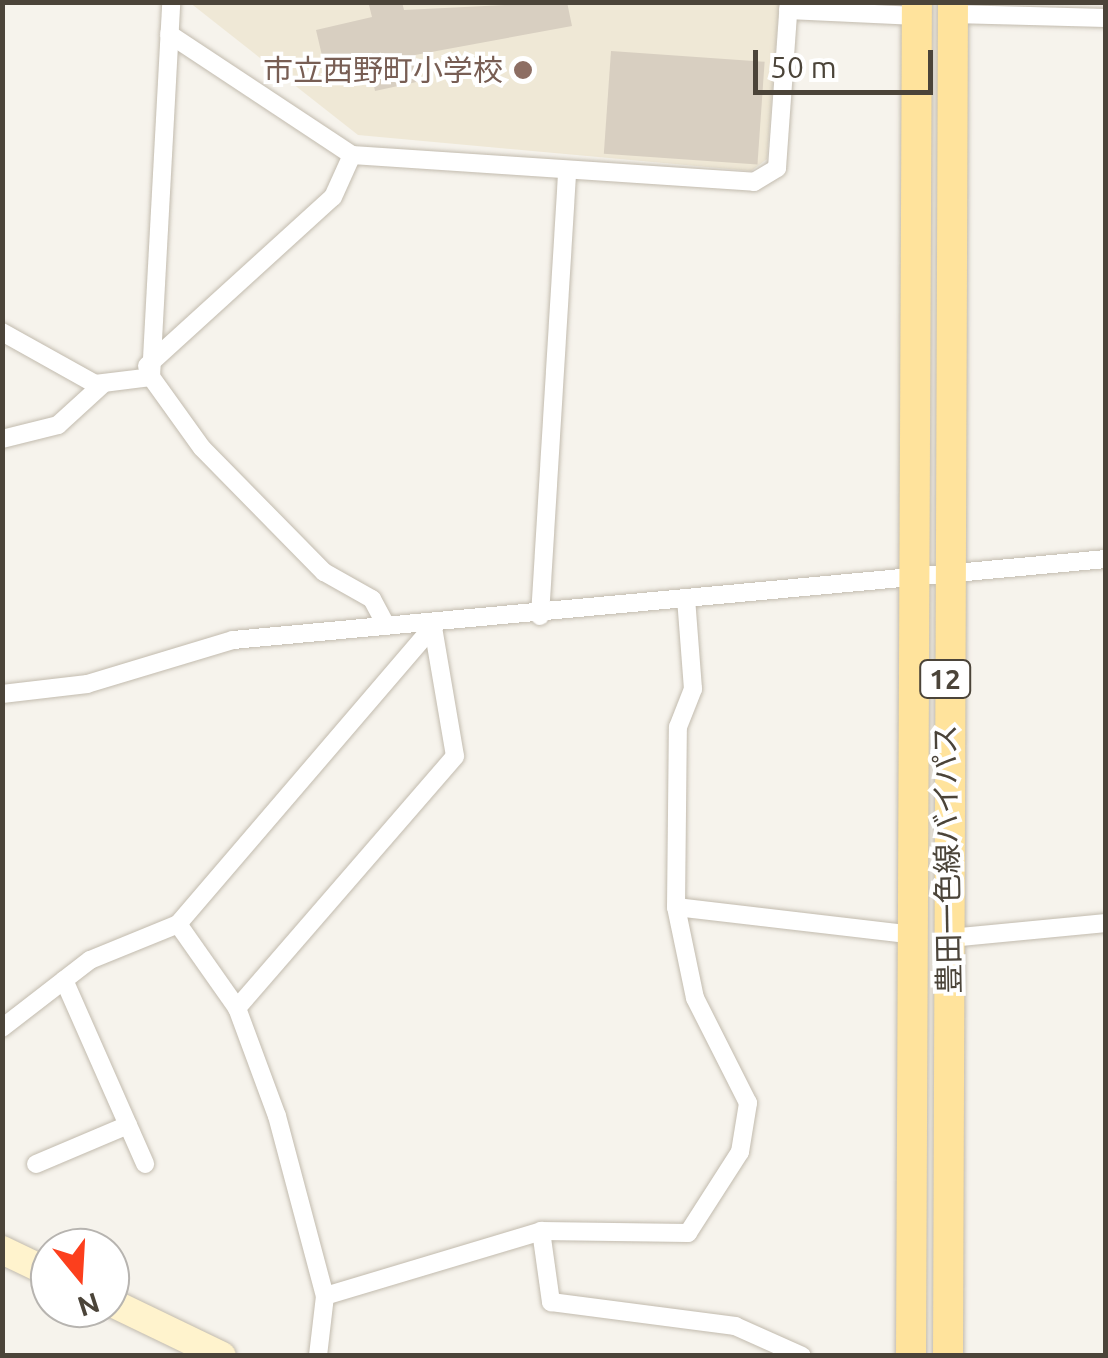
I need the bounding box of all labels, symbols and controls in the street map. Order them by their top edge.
scale bar [758,30,938,92]
text: 50 m [770,50,837,84]
place label: 市立西野町小学校 [263,52,503,88]
marker: 市立西野町小学校 [512,59,534,81]
road number: 12 [918,656,972,702]
street label: 豊田一色線バイパス [927,724,967,994]
north arrow [30,1228,130,1328]
text: N [74,1287,104,1323]

